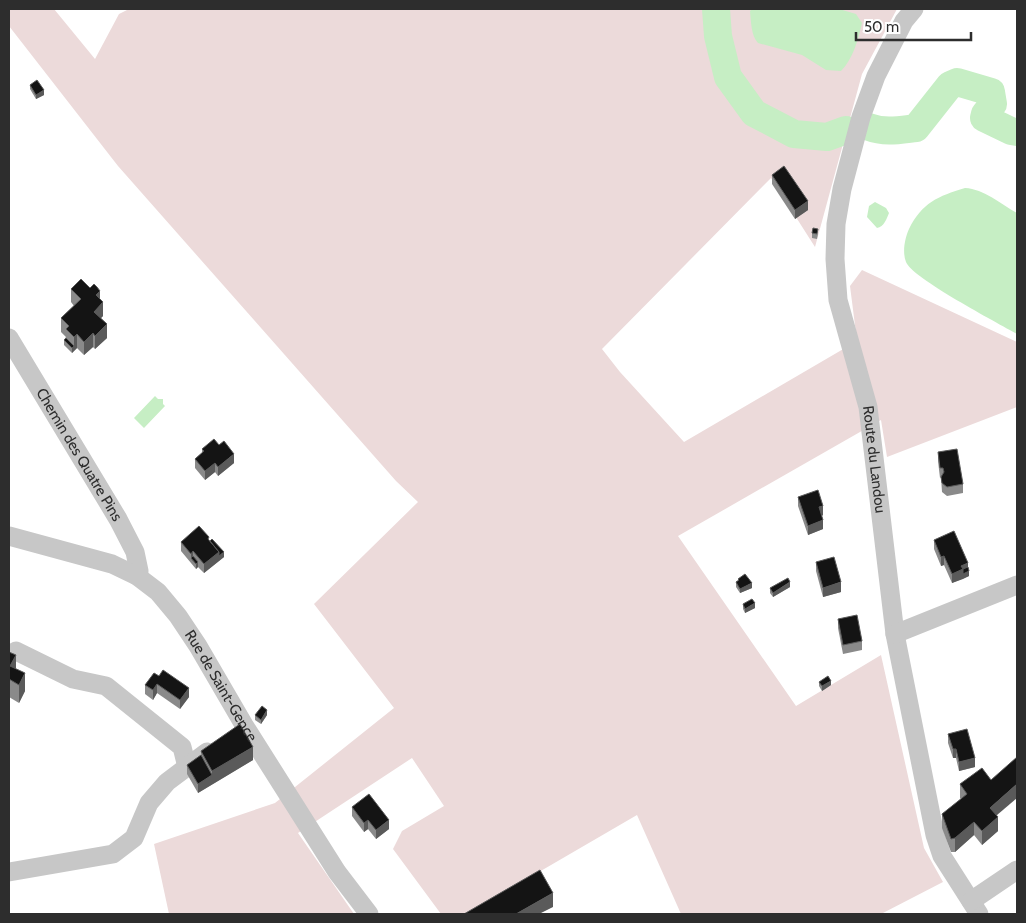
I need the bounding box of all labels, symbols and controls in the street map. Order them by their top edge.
scale bar [856,10,971,42]
text: 50 m [864,18,899,36]
street label: Chemin des Quatre Pins [32,385,126,524]
street label: Route du Landou [859,405,890,514]
street label: Rue de Saint-Gence [181,626,261,745]

